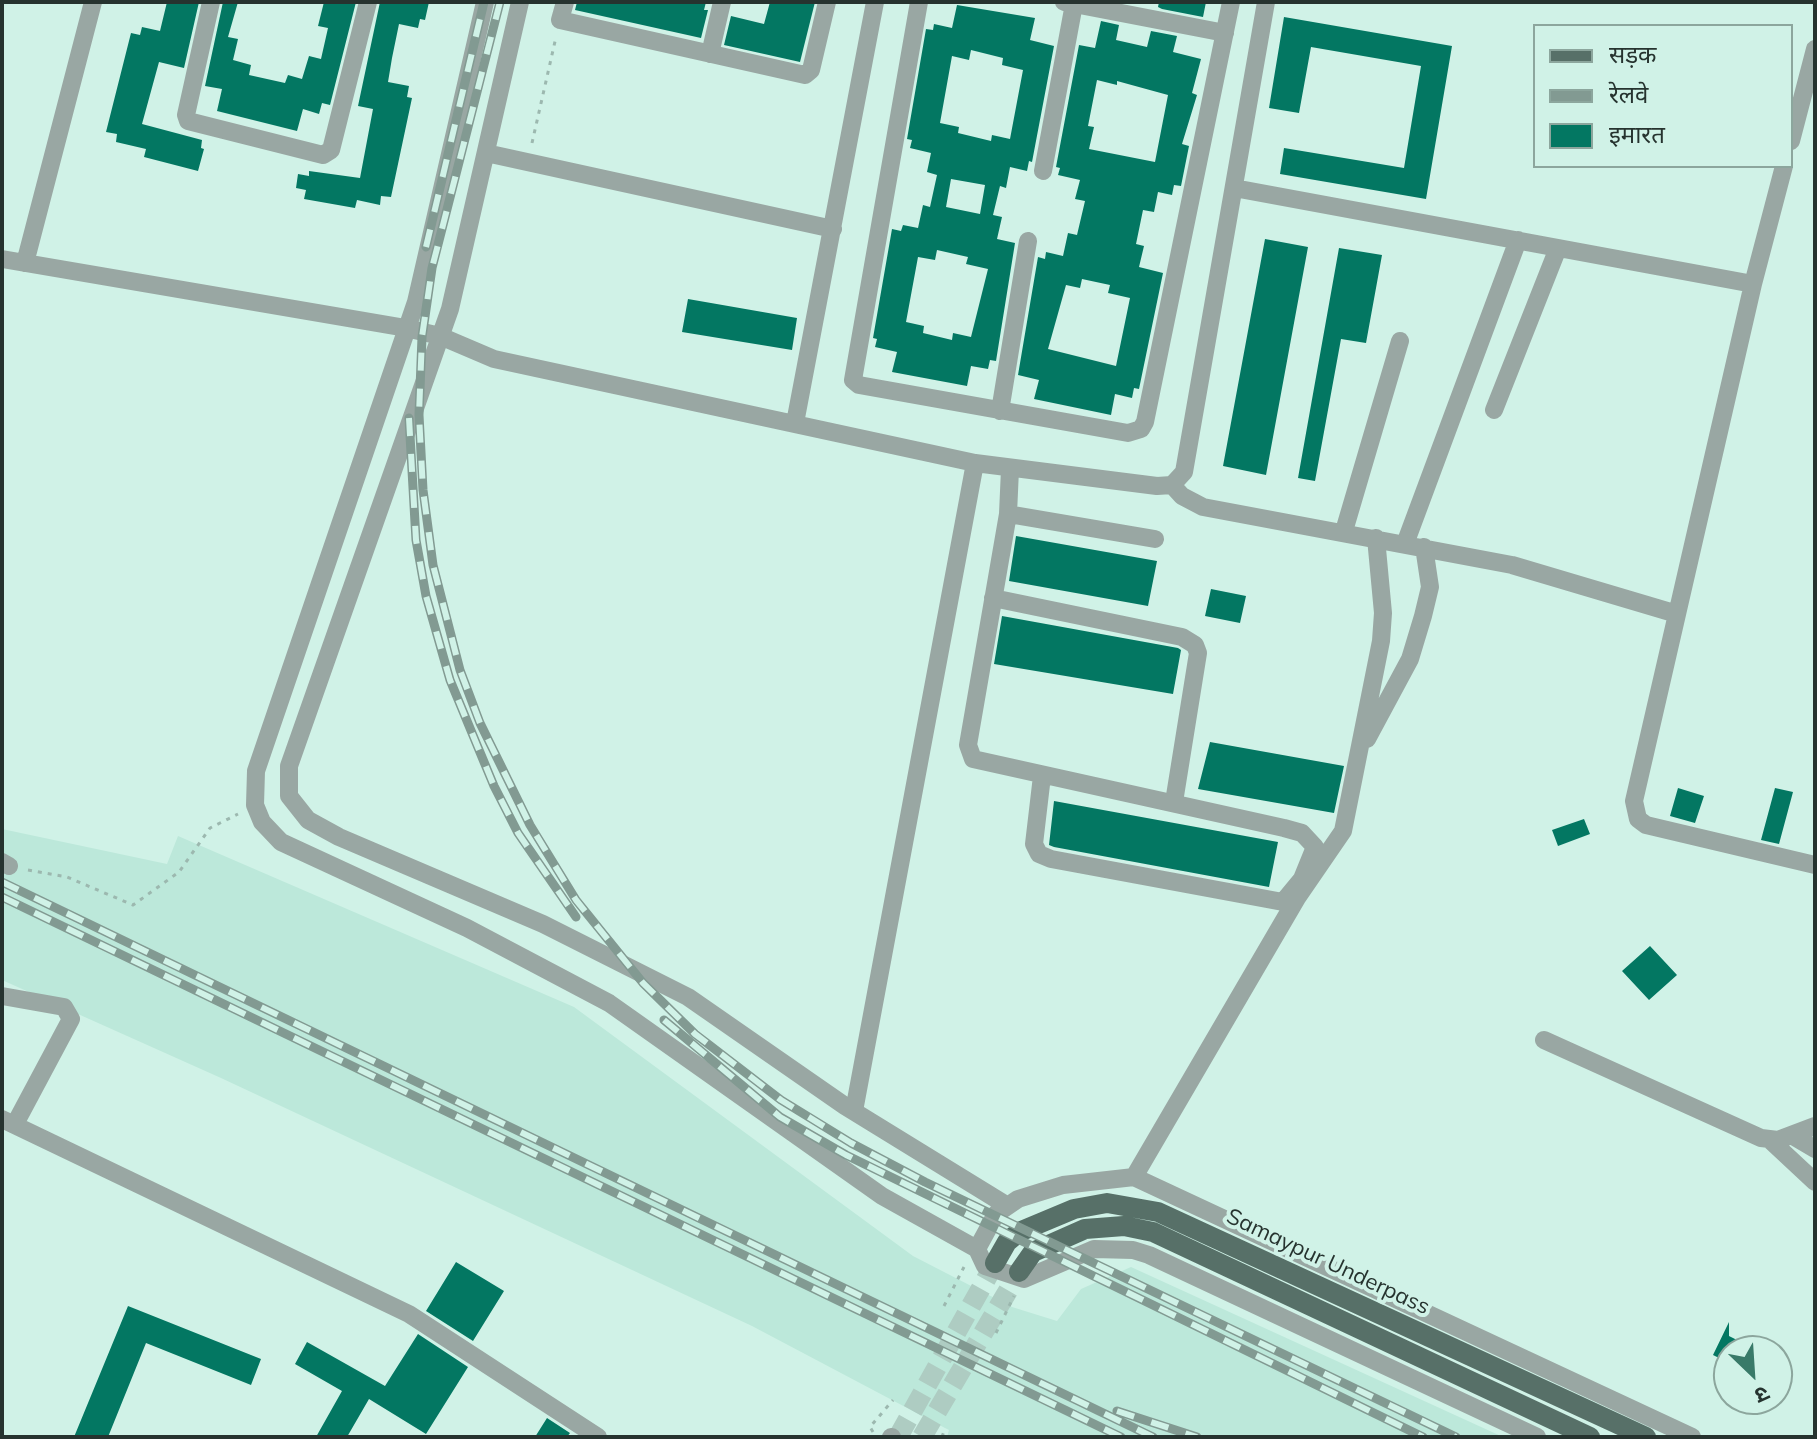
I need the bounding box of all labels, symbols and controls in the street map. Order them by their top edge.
legend [1533,24,1793,168]
text: सड़क [1609,39,1657,69]
text: रेलवे [1609,79,1648,109]
text: इमारत [1609,119,1665,149]
street label: Samaypur Underpass [1222,1203,1434,1321]
north arrow [1713,1335,1793,1415]
text: उ [1751,1380,1774,1410]

